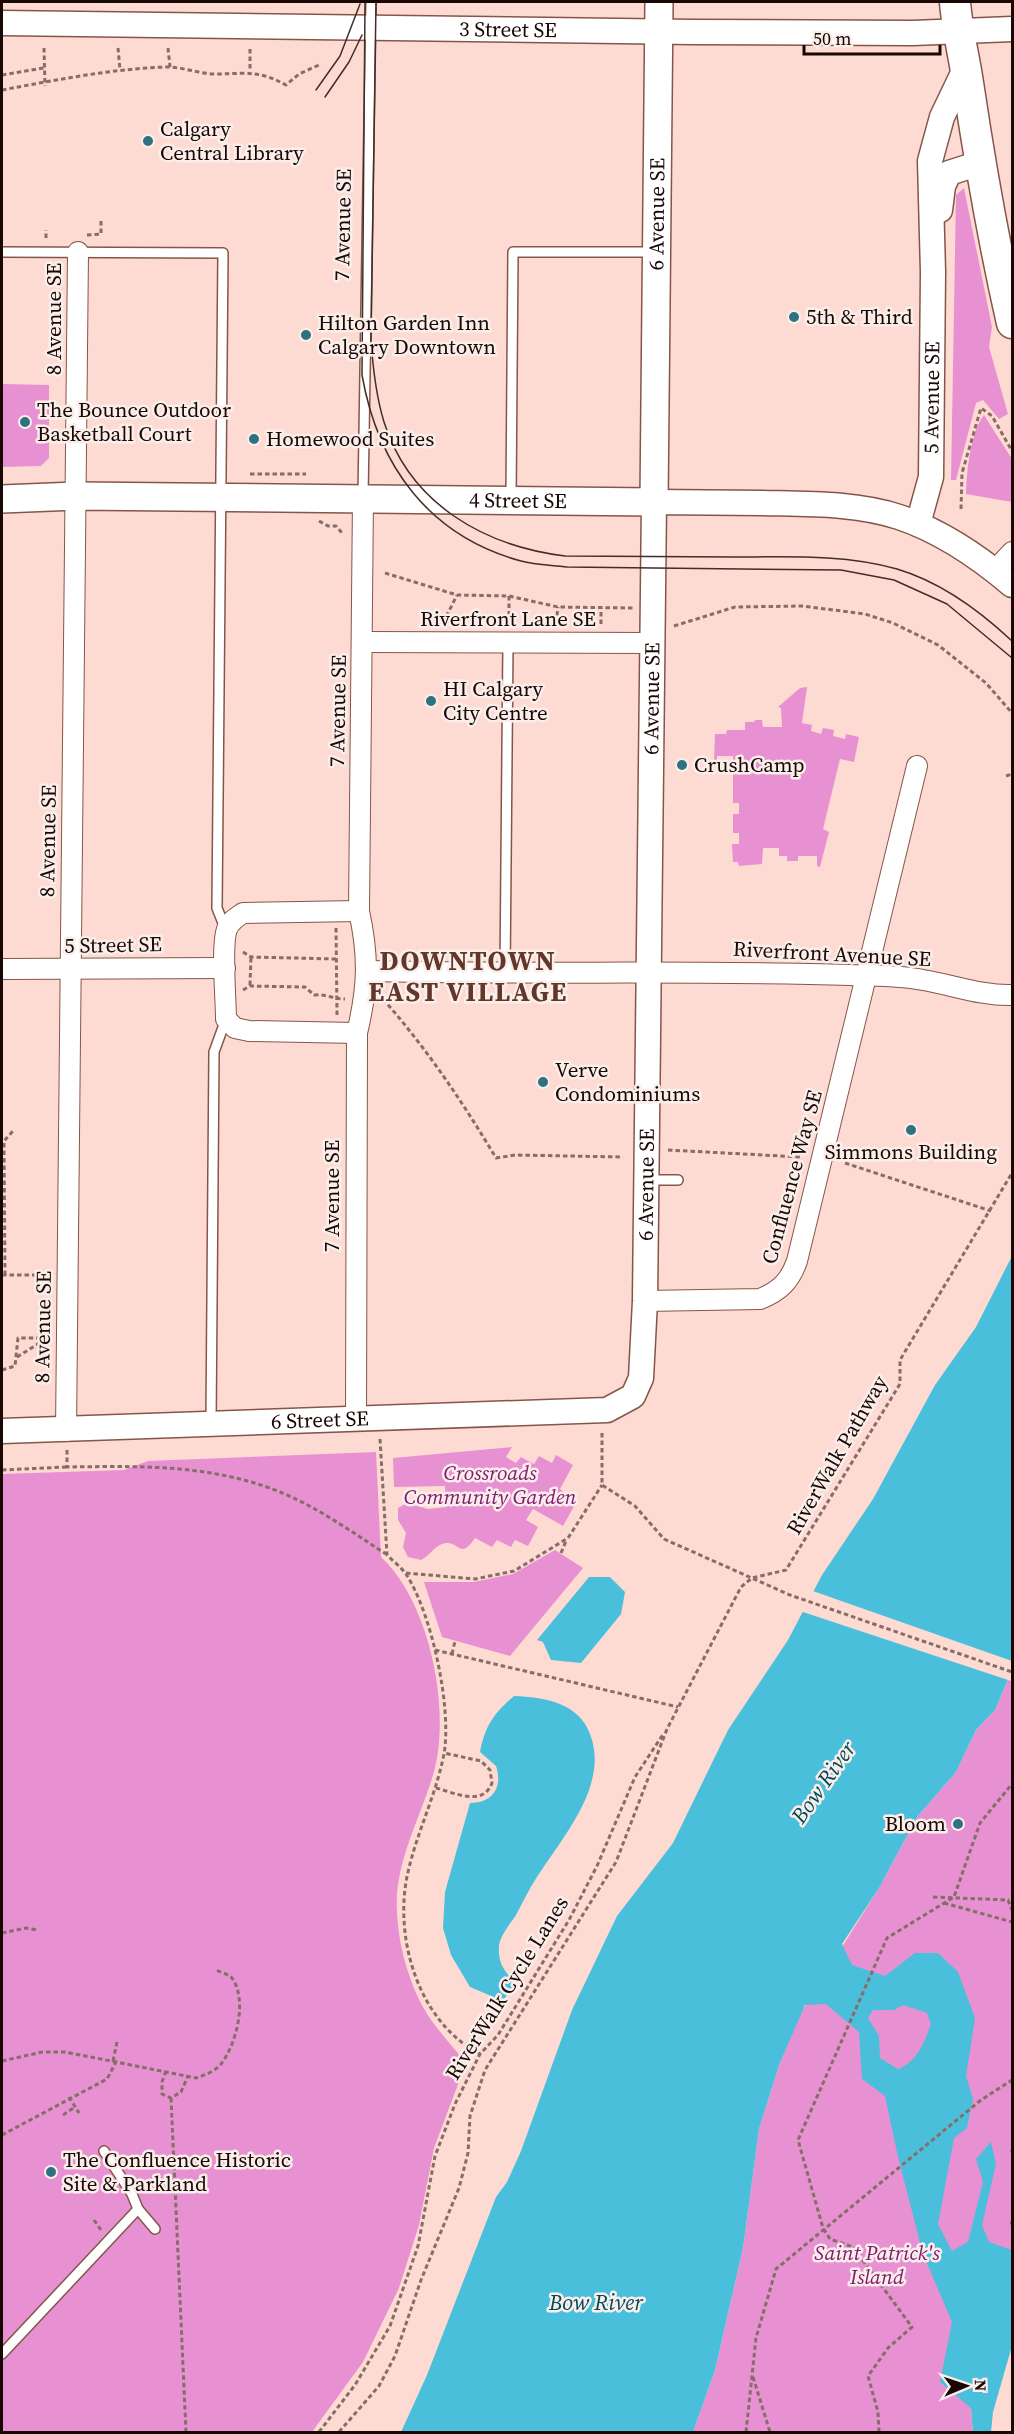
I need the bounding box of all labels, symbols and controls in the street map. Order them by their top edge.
street label: 3 Street SE [459,14,557,44]
scale bar [804,18,940,56]
text: 50 m [813,26,851,51]
place label: Calgary Central Library [160,114,304,167]
marker: Calgary Central Library [141,134,155,148]
street label: 6 Avenue SE [641,158,671,271]
street label: 7 Avenue SE [327,169,358,281]
street label: 8 Avenue SE [39,263,68,375]
place label: 5th & Third [806,302,913,331]
place label: Hilton Garden Inn Calgary Downtown [318,308,496,361]
marker: 5th & Third [787,310,801,324]
marker: Hilton Garden Inn Calgary Downtown [299,328,313,342]
street label: 5 Avenue SE [916,341,946,454]
place label: The Bounce Outdoor Basketball Court [37,395,231,448]
marker: The Bounce Outdoor Basketball Court [18,415,32,429]
place label: Homewood Suites [266,424,434,453]
marker: Homewood Suites [247,432,261,446]
street label: 4 Street SE [469,485,567,515]
street label: Riverfront Lane SE [420,604,596,633]
street label: 6 Avenue SE [636,642,666,755]
street label: 7 Avenue SE [322,655,353,767]
place label: HI Calgary City Centre [443,674,548,727]
marker: HI Calgary City Centre [424,694,438,708]
place label: CrushCamp [694,750,805,779]
marker: CrushCamp [675,758,689,772]
street label: 8 Avenue SE [32,785,63,897]
street label: 5 Street SE [64,929,162,960]
street label: Riverfront Avenue SE [732,934,932,973]
district label: DOWNTOWN EAST VILLAGE [368,942,568,1010]
place label: Verve Condominiums [555,1055,700,1108]
marker: Verve Condominiums [536,1075,550,1089]
street label: Confluence Way SE [754,1087,829,1267]
marker: Simmons Building [904,1123,918,1137]
street label: 6 Avenue SE [631,1128,661,1241]
place label: Simmons Building [825,1137,997,1166]
street label: 7 Avenue SE [317,1140,346,1252]
street label: 8 Avenue SE [27,1271,58,1383]
street label: RiverWalk Pathway [779,1370,894,1540]
street label: 6 Street SE [270,1403,369,1436]
park label: Crossroads Community Garden [404,1458,576,1511]
water label: Bow River [783,1734,863,1830]
place label: Bloom [885,1809,946,1838]
marker: Bloom [951,1817,965,1831]
street label: RiverWalk Cycle Lanes [438,1890,575,2085]
place label: The Confluence Historic Site & Parkland [63,2145,291,2198]
marker: The Confluence Historic Site & Parkland [44,2165,58,2179]
park label: Saint Patrick's Island [814,2238,940,2291]
water label: Bow River [548,2287,644,2317]
north arrow [936,2356,996,2416]
text: N [970,2379,992,2392]

